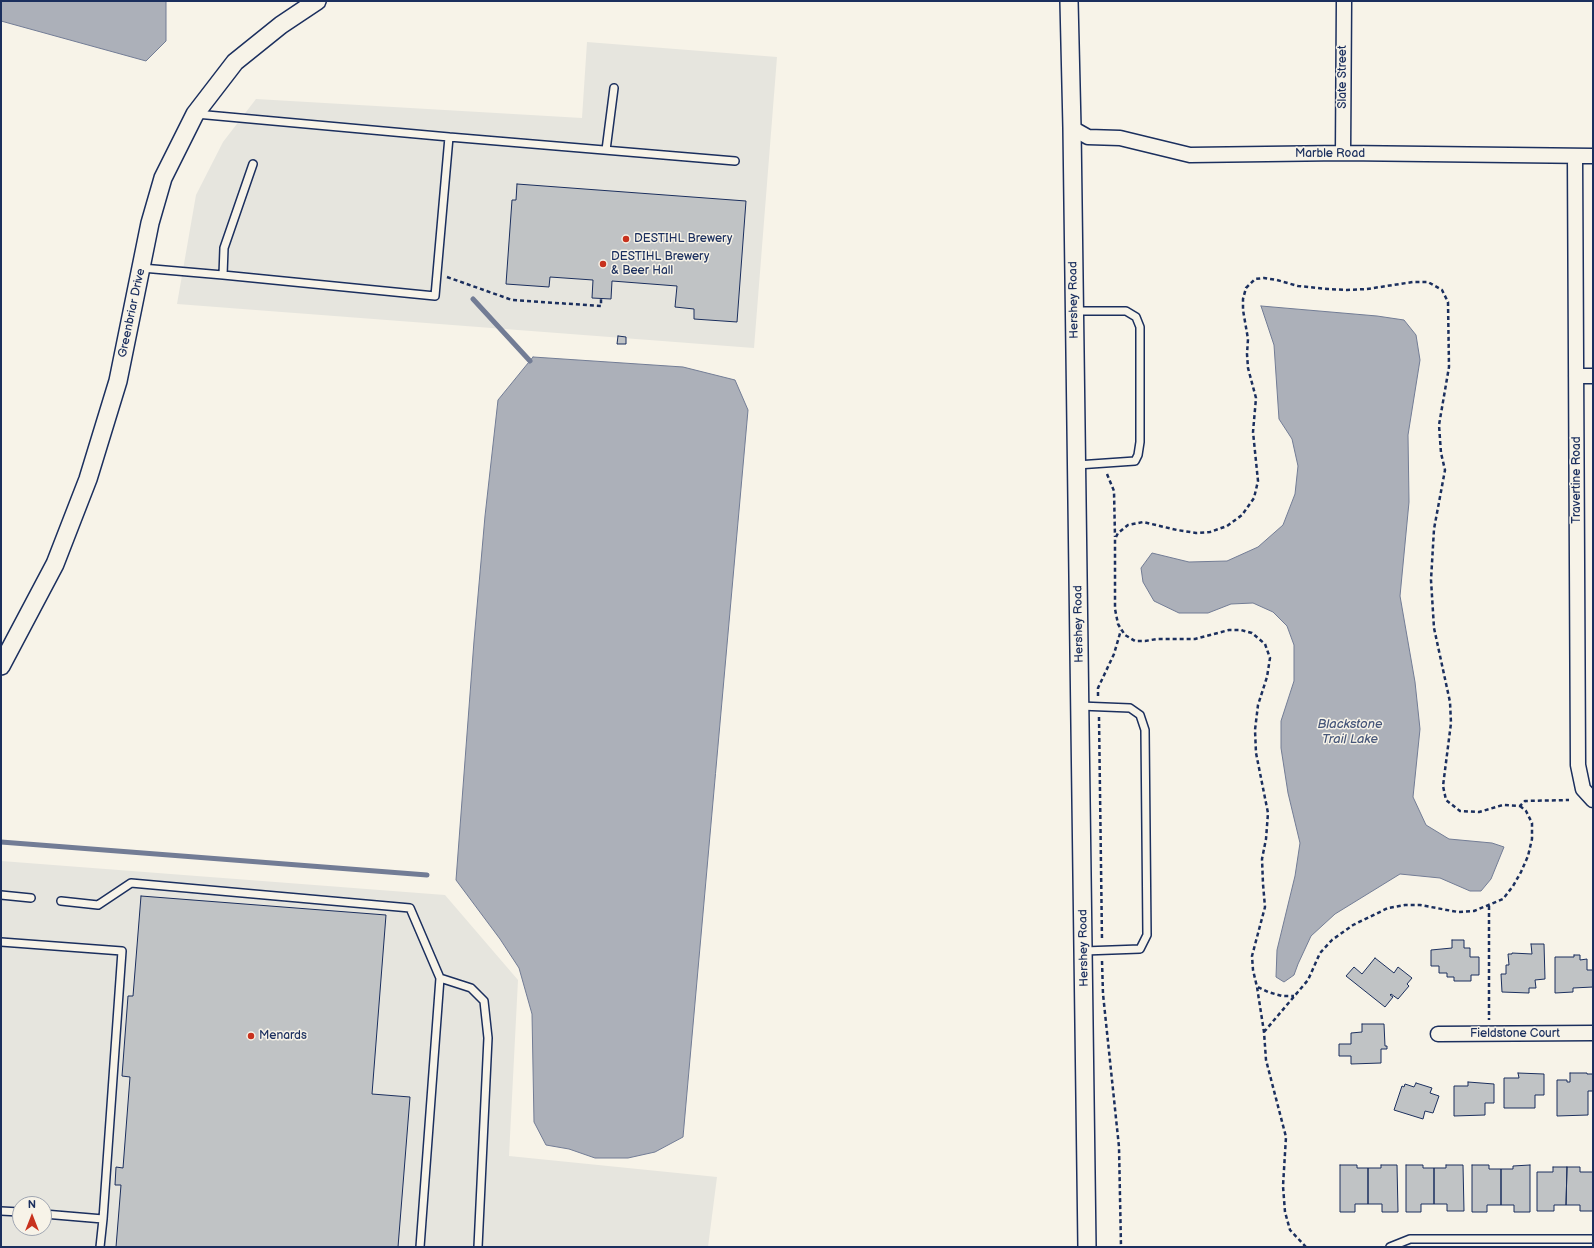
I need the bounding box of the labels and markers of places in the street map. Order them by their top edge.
place label: DESTIHL Brewery [634,232,732,246]
marker: DESTIHL Brewery [621,234,631,244]
place label: DESTIHL Brewery & Beer Hall [611,250,709,278]
marker: DESTIHL Brewery & Beer Hall [598,259,608,269]
place label: Menards [259,1029,307,1043]
marker: Menards [246,1031,256,1041]

